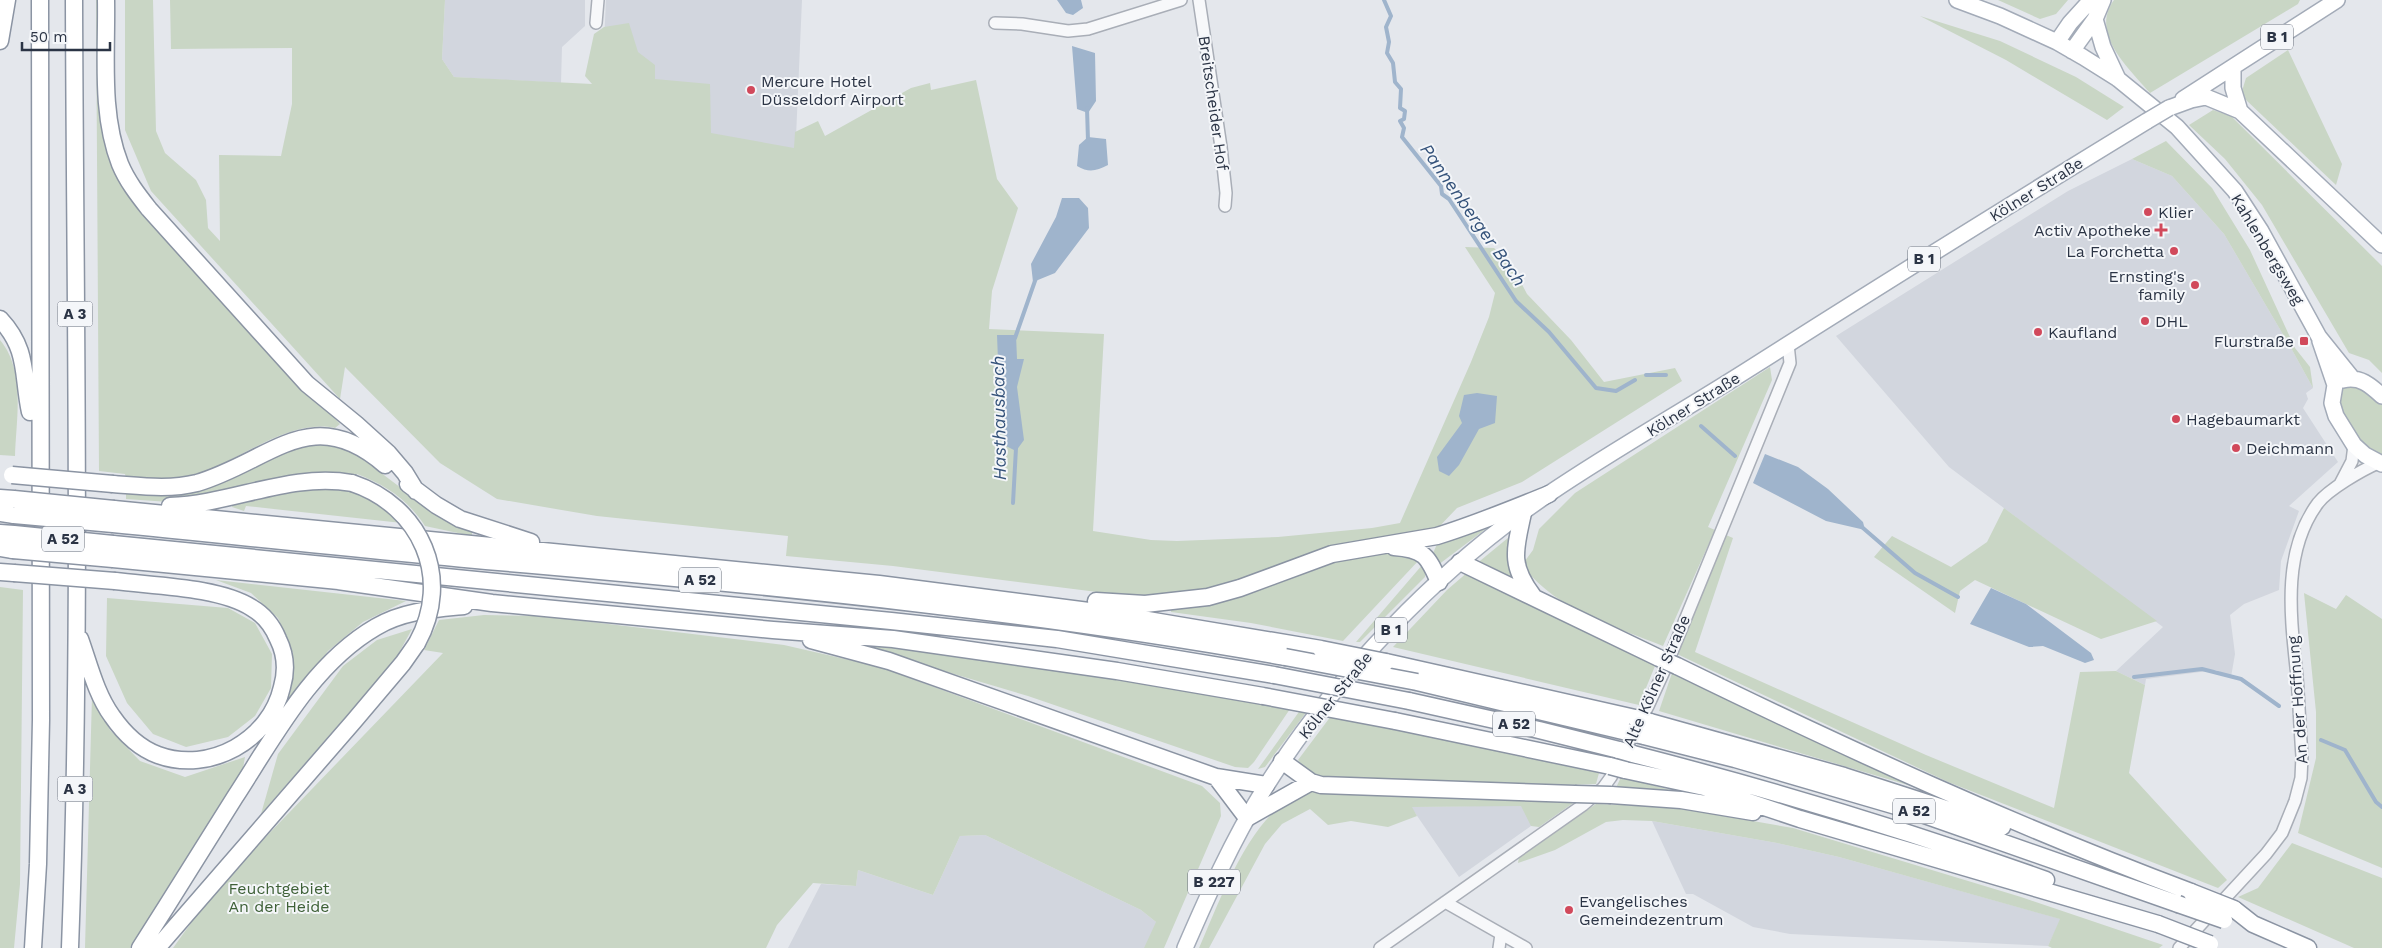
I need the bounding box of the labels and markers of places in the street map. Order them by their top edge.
place label: Mercure Hotel Düsseldorf Airport [761,72,904,109]
marker: Mercure Hotel Düsseldorf Airport [745,84,757,96]
place label: Klier [2158,203,2194,222]
marker: Klier [2142,206,2154,218]
place label: Activ Apotheke [2034,221,2151,240]
marker: Activ Apotheke [2155,224,2167,236]
place label: La Forchetta [2066,242,2164,261]
marker: La Forchetta [2168,245,2180,257]
place label: Ernsting's family [2108,267,2186,304]
marker: Ernsting's family [2189,279,2201,291]
place label: DHL [2155,312,2188,331]
marker: DHL [2139,315,2151,327]
place label: Kaufland [2048,323,2117,342]
marker: Kaufland [2032,326,2044,338]
place label: Flurstraße [2214,332,2294,351]
marker: Flurstraße [2298,335,2310,347]
place label: Hagebaumarkt [2186,410,2300,429]
marker: Hagebaumarkt [2170,413,2182,425]
place label: Deichmann [2246,439,2334,458]
marker: Deichmann [2230,442,2242,454]
place label: Evangelisches Gemeindezentrum [1579,892,1724,929]
marker: Evangelisches Gemeindezentrum [1563,904,1575,916]

